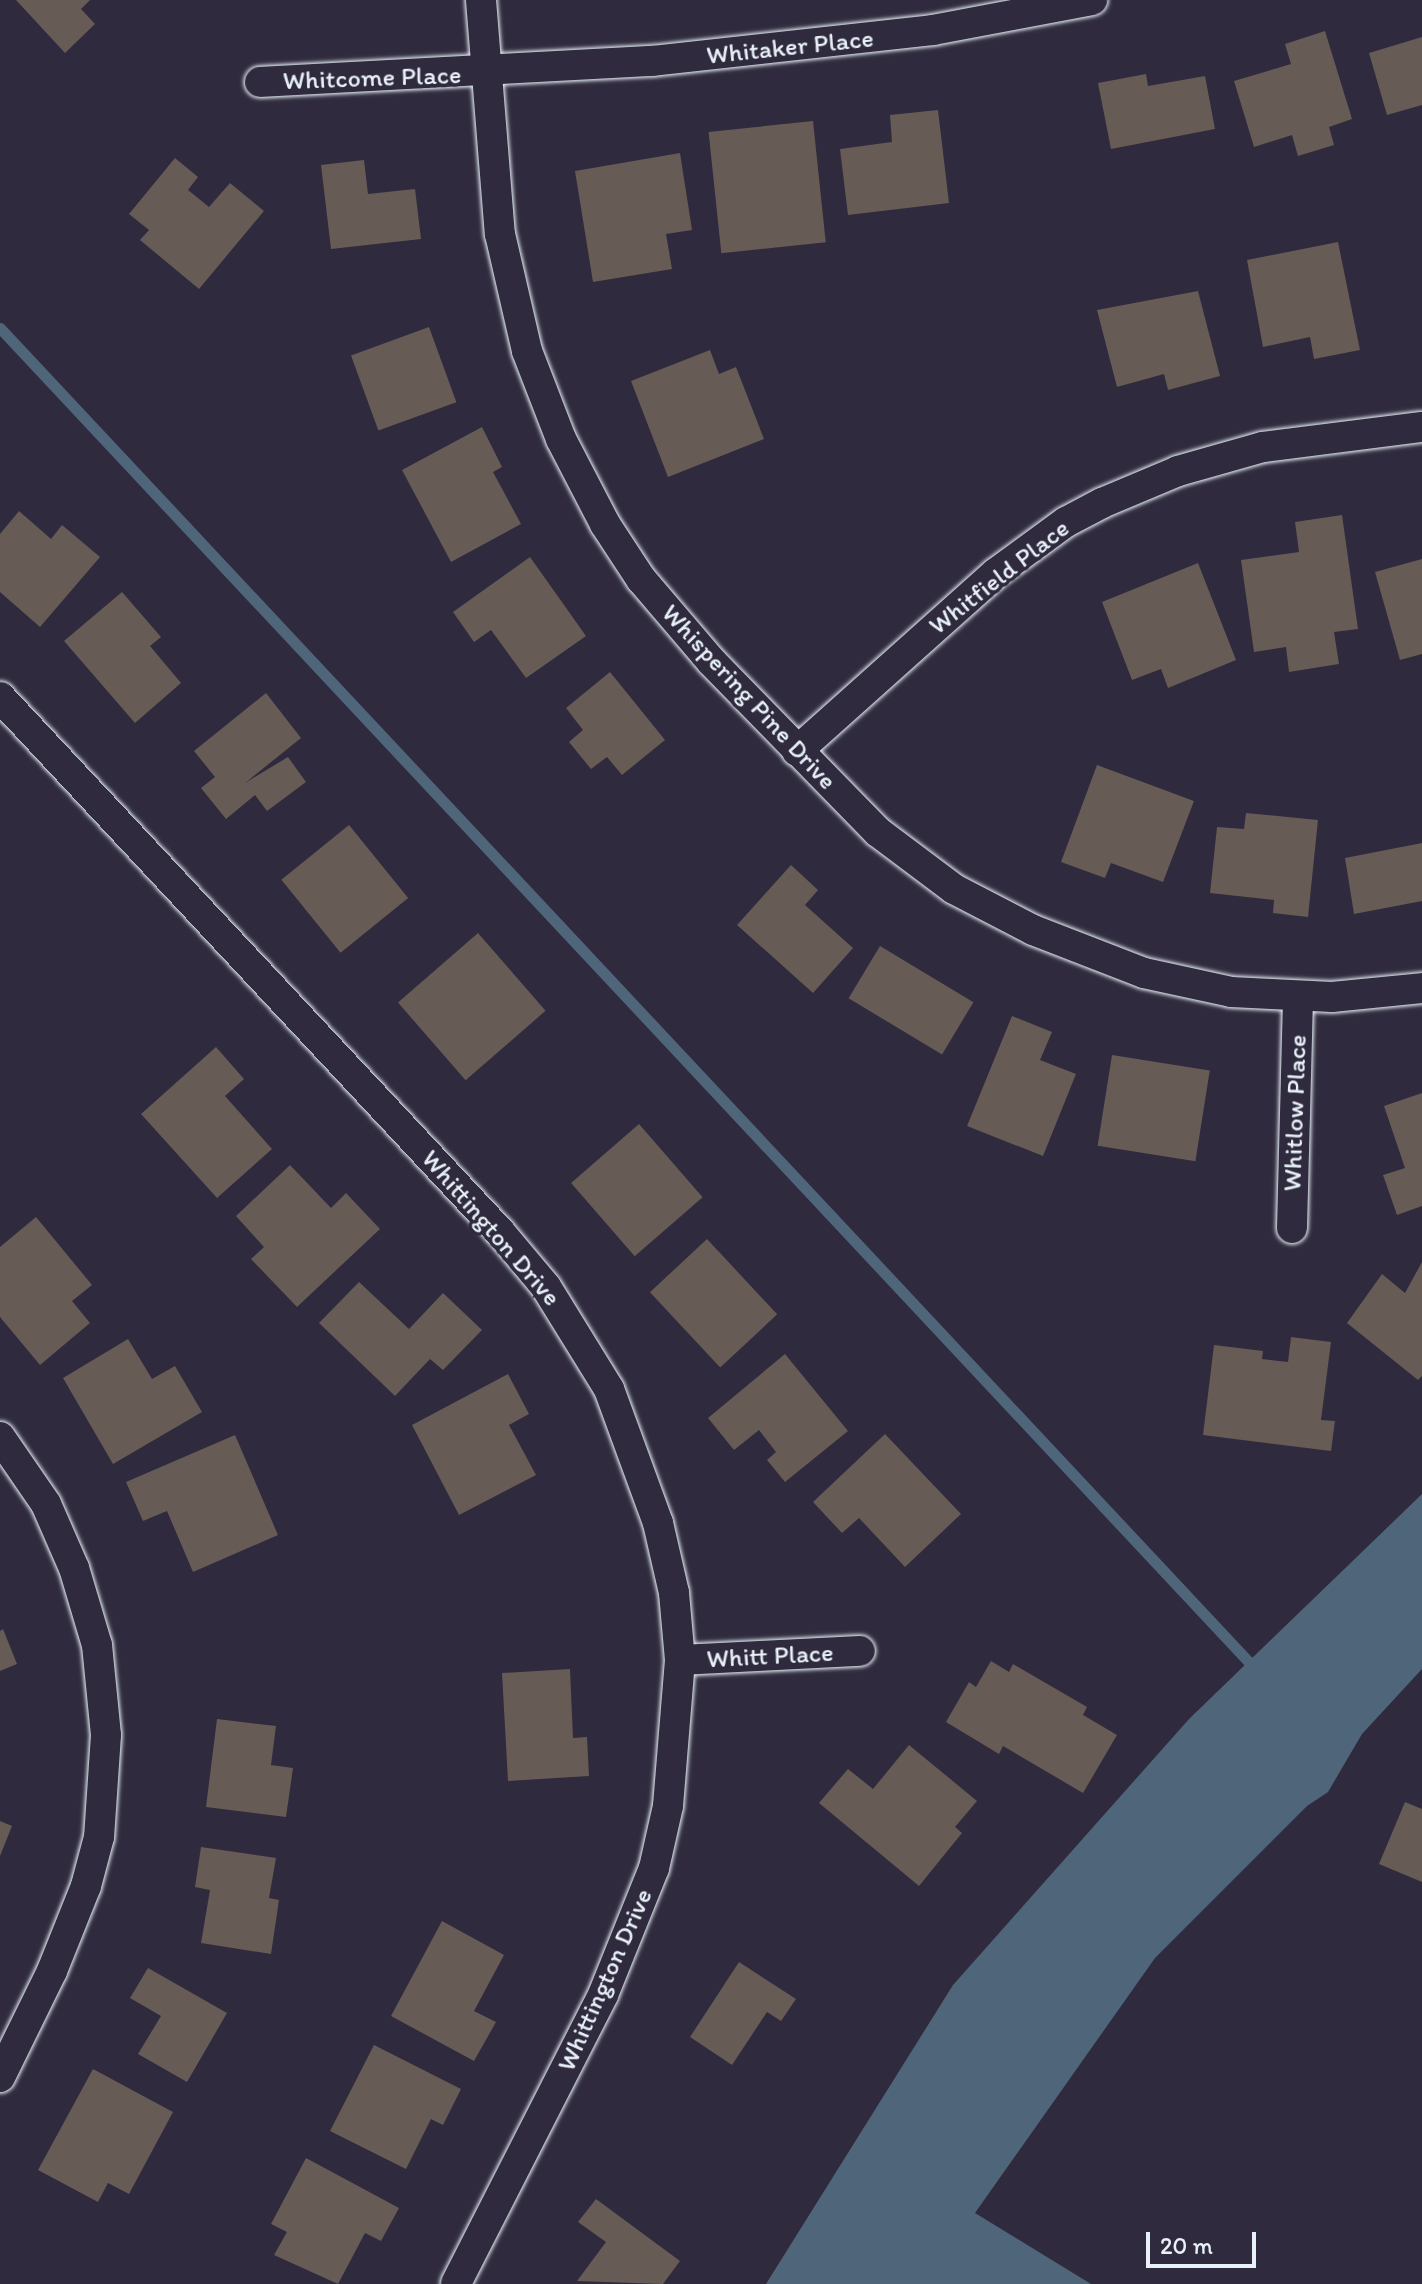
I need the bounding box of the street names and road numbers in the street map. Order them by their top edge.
street label: Whitaker Place [705,23,875,71]
street label: Whitcome Place [282,59,462,97]
street label: Whitfield Place [923,513,1075,641]
street label: Whispering Pine Drive [655,597,843,797]
street label: Whitlow Place [1277,1034,1313,1192]
street label: Whittington Drive [415,1144,567,1312]
street label: Whitt Place [706,1637,834,1675]
street label: Whittington Drive [551,1884,659,2076]

